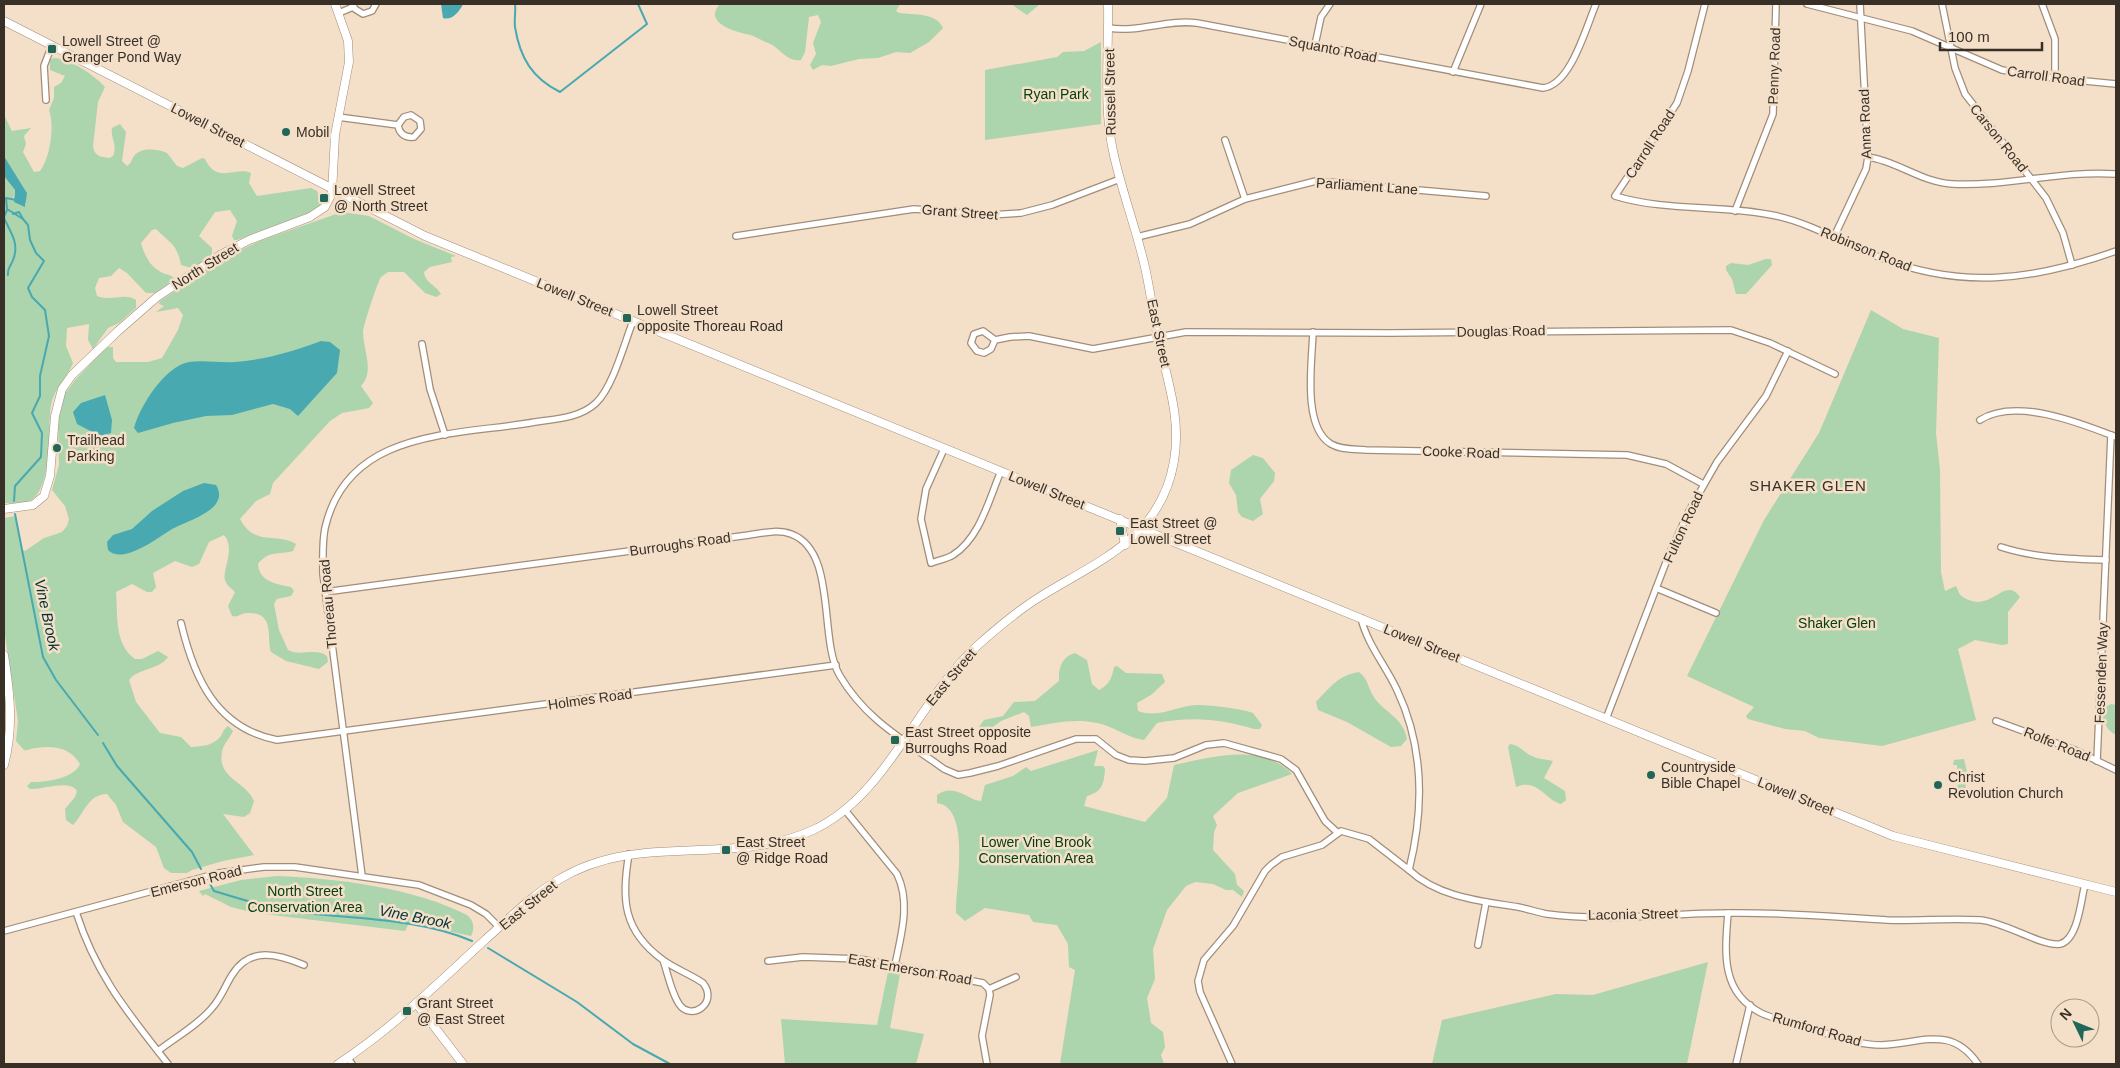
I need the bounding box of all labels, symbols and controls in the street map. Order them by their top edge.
scale bar [1940,20,2042,52]
street label: Penny Road [1765,27,1783,105]
text: 100 m [1948,28,1990,45]
place label: Lowell Street @ Granger Pond Way [62,33,181,65]
street label: Squanto Road [1288,33,1378,65]
marker: Lowell Street @ Granger Pond Way [46,43,58,55]
street label: Russell Street [1101,48,1119,136]
street label: Carroll Road [2006,63,2086,89]
park label: Ryan Park [1023,86,1090,102]
street label: Anna Road [1856,89,1874,159]
street label: Lowell Street [168,99,248,151]
street label: Carson Road [1967,101,2031,175]
street label: Carroll Road [1622,107,1678,181]
place label: Mobil [296,124,329,140]
marker: Mobil [280,126,292,138]
street label: Parliament Lane [1316,174,1419,198]
place label: Lowell Street @ North Street [334,182,428,214]
marker: Lowell Street @ North Street [318,192,330,204]
street label: Grant Street [921,201,999,223]
street label: Robinson Road [1818,224,1914,274]
street label: North Street [169,239,241,293]
street label: Lowell Street [534,274,616,320]
street label: East Street [1144,297,1174,369]
place label: Lowell Street opposite Thoreau Road [637,302,783,334]
marker: Lowell Street opposite Thoreau Road [621,312,633,324]
street label: Douglas Road [1456,322,1546,340]
place label: Trailhead Parking [67,432,125,464]
marker: Trailhead Parking [51,442,63,454]
street label: Cooke Road [1422,443,1500,461]
street label: Lowell Street [1006,467,1088,513]
district label: SHAKER GLEN [1749,477,1867,494]
street label: Fulton Road [1660,489,1706,565]
place label: East Street @ Lowell Street [1130,515,1217,547]
marker: East Street @ Lowell Street [1114,525,1126,537]
street label: Burroughs Road [628,529,732,559]
street label: Thoreau Road [316,559,340,649]
water label: Vine Brook [32,577,64,654]
park label: Shaker Glen [1798,615,1876,631]
street label: Lowell Street [1381,620,1463,666]
street label: Fessenden Way [2091,622,2111,724]
street label: East Street [923,645,979,709]
street label: Holmes Road [547,685,633,713]
street label: Rolfe Road [2022,723,2092,765]
place label: East Street opposite Burroughs Road [905,724,1031,756]
marker: East Street opposite Burroughs Road [889,734,901,746]
place label: Countryside Bible Chapel [1661,759,1740,791]
marker: Countryside Bible Chapel [1645,769,1657,781]
place label: Christ Revolution Church [1948,769,2063,801]
street label: Lowell Street [1755,773,1837,819]
marker: Christ Revolution Church [1932,779,1944,791]
place label: East Street @ Ridge Road [736,834,828,866]
park label: Lower Vine Brook Conservation Area [978,834,1094,866]
marker: East Street @ Ridge Road [720,844,732,856]
street label: Emerson Road [149,862,243,900]
street label: East Street [496,877,560,933]
park label: North Street Conservation Area [247,883,363,915]
water label: Vine Brook [378,901,454,932]
street label: Laconia Street [1588,905,1678,923]
street label: East Emerson Road [847,950,973,988]
place label: Grant Street @ East Street [417,995,504,1027]
north arrow [2050,998,2100,1048]
marker: Grant Street @ East Street [401,1005,413,1017]
text: N [2056,1005,2075,1023]
street label: Rumford Road [1771,1009,1863,1049]

